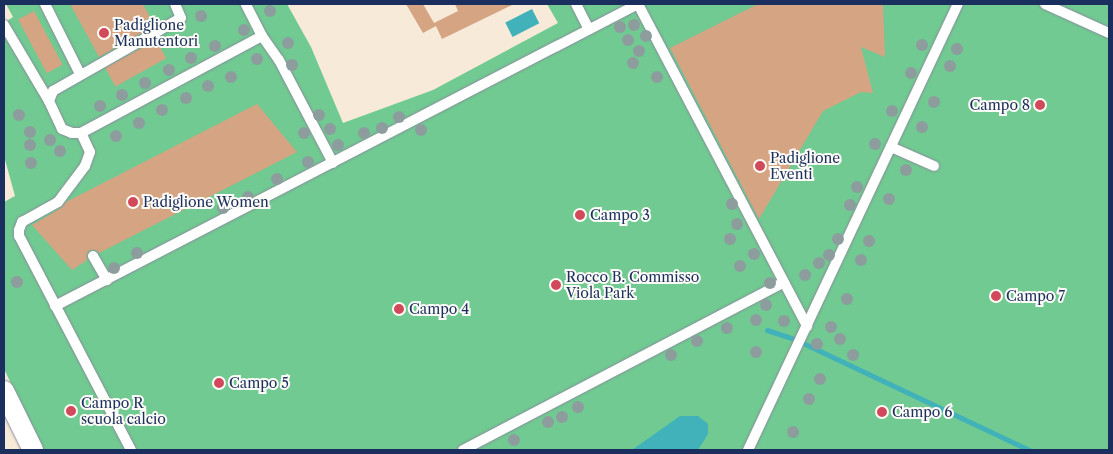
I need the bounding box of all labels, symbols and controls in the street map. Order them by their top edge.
place label: Padiglione Manutentori [114,17,198,49]
marker: Padiglione Manutentori [98,27,110,39]
place label: Campo 8 [970,97,1030,113]
marker: Campo 8 [1034,99,1046,111]
place label: Padiglione Eventi [770,150,840,182]
marker: Padiglione Eventi [754,160,766,172]
place label: Padiglione Women [143,194,269,210]
marker: Padiglione Women [127,196,139,208]
place label: Campo 3 [590,207,650,223]
marker: Campo 3 [574,209,586,221]
place label: Rocco B. Commisso Viola Park [566,269,699,302]
marker: Rocco B. Commisso Viola Park [550,279,562,291]
place label: Campo 7 [1006,288,1065,304]
marker: Campo 7 [990,290,1002,302]
place label: Campo 4 [409,301,469,317]
marker: Campo 4 [393,303,405,315]
place label: Campo 5 [229,375,289,391]
marker: Campo 5 [213,377,225,389]
place label: Campo R scuola calcio [81,395,166,428]
place label: Campo 6 [892,404,952,420]
marker: Campo R scuola calcio [65,405,77,417]
marker: Campo 6 [876,406,888,418]

